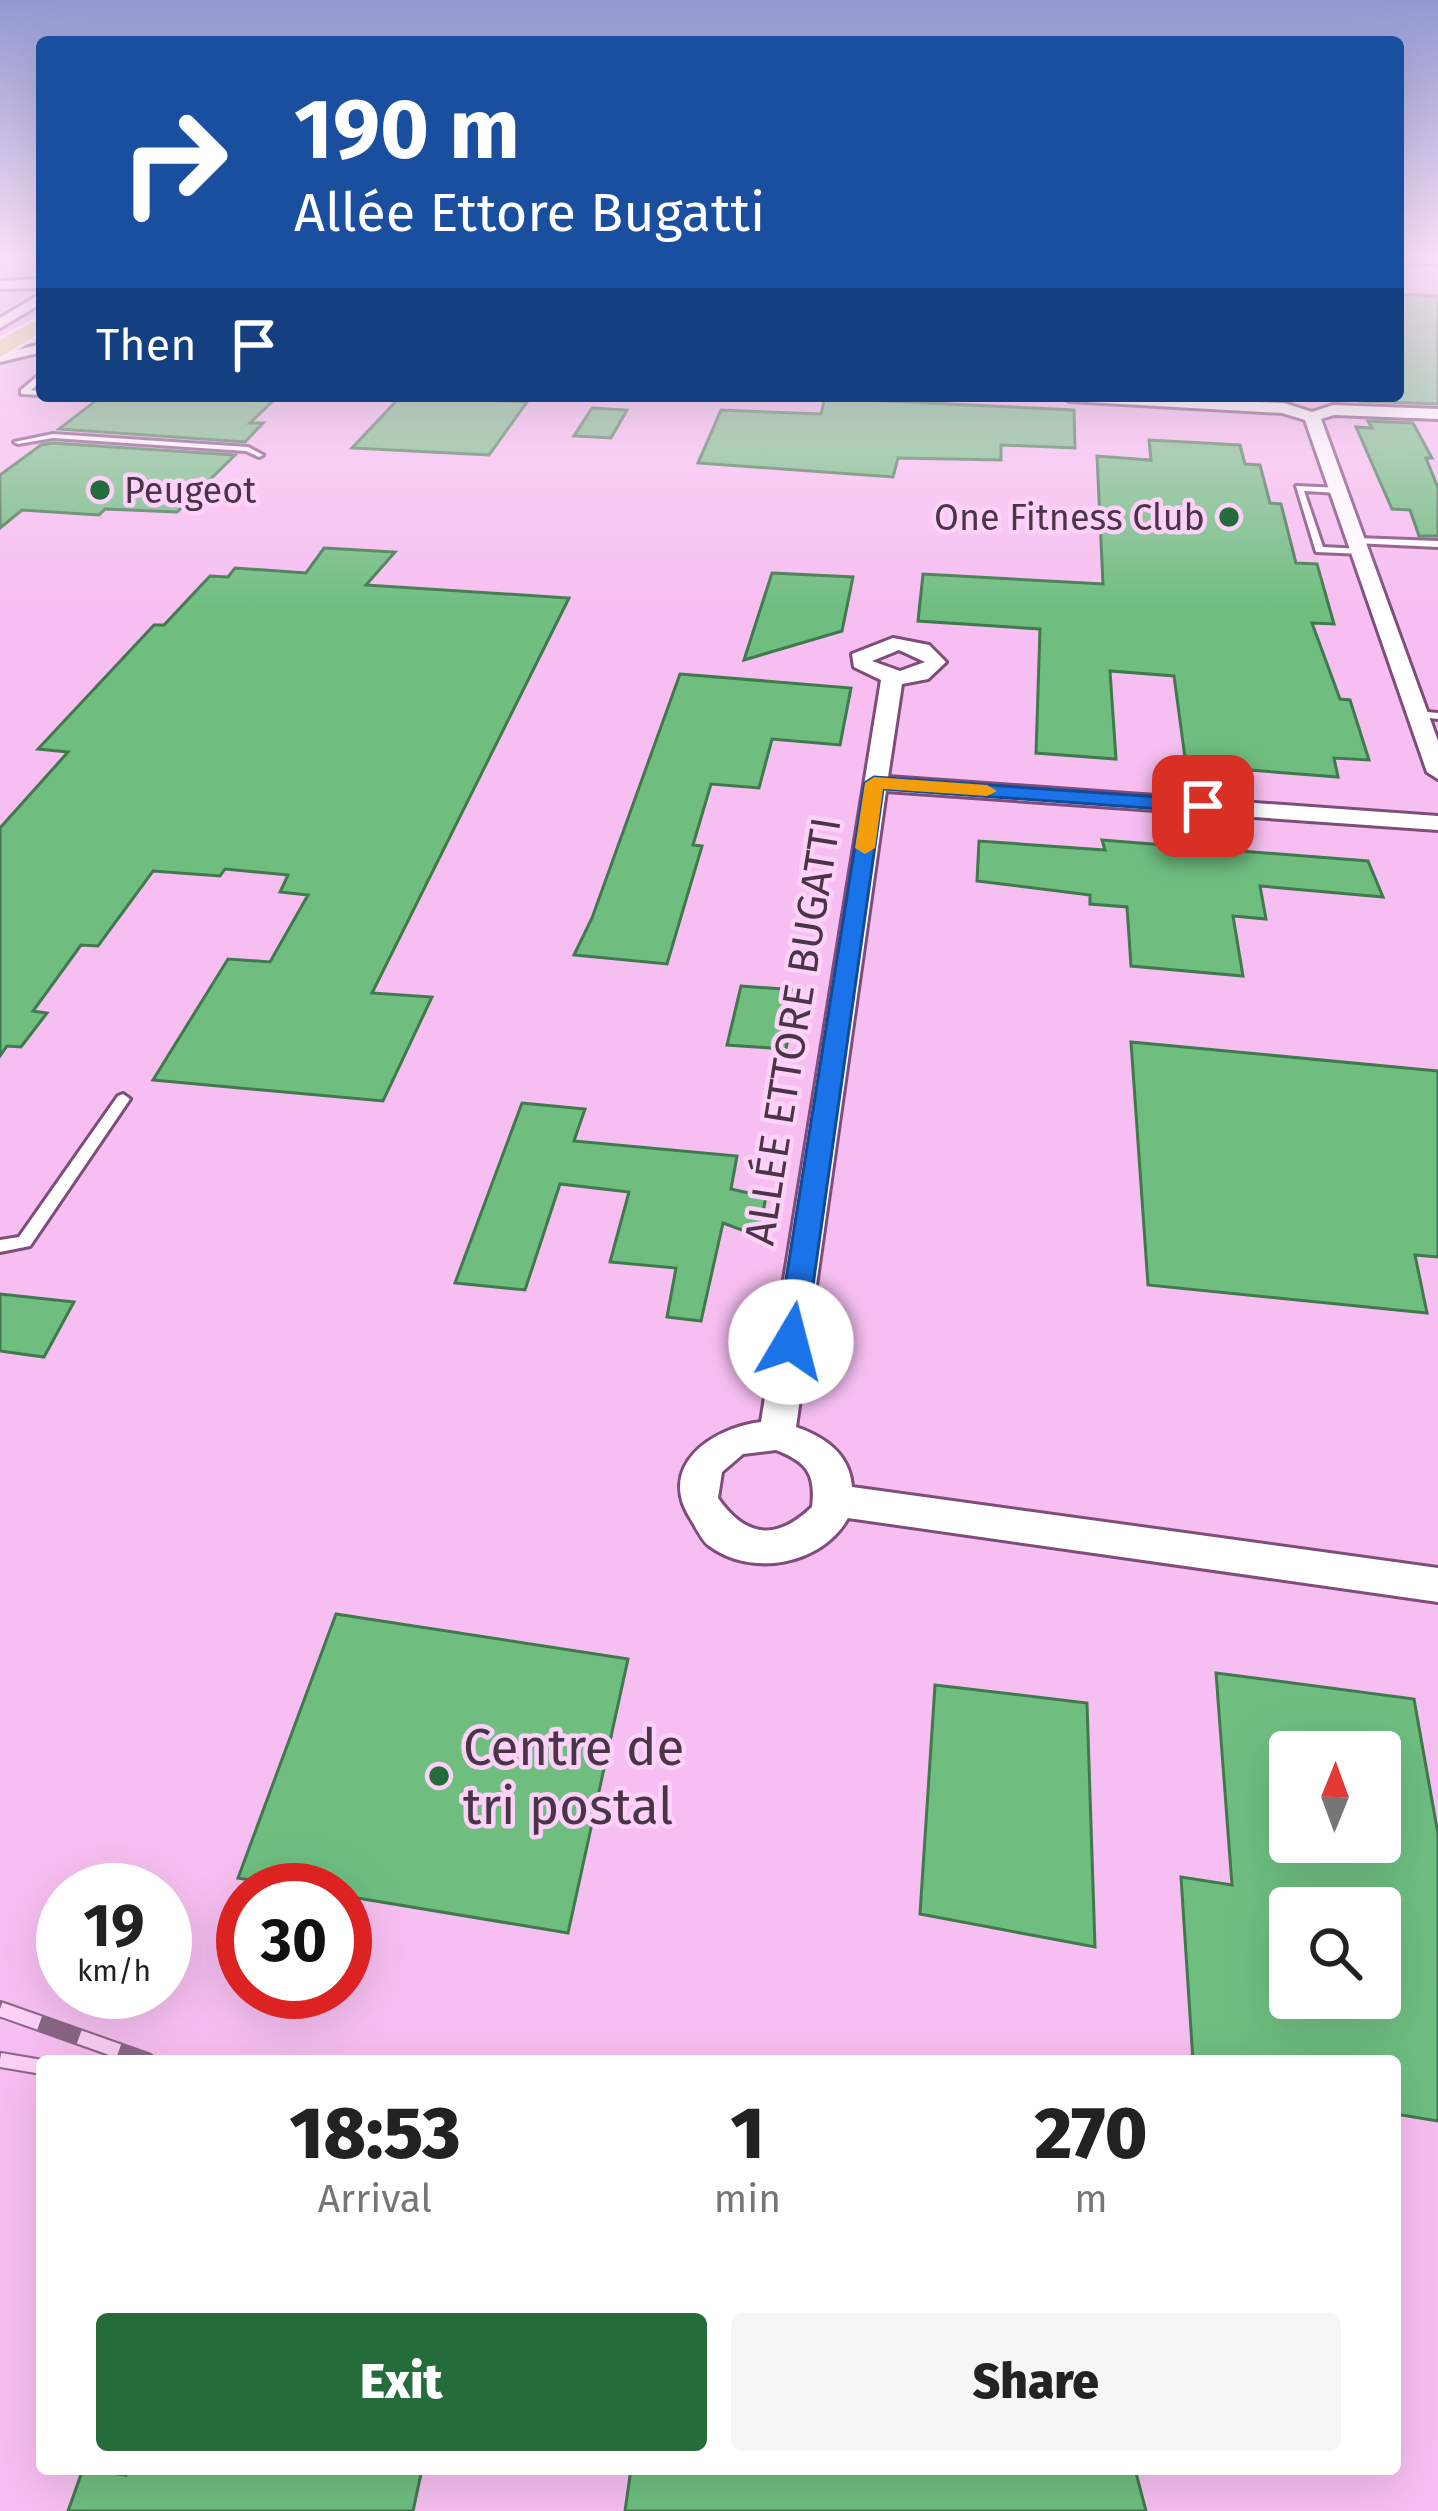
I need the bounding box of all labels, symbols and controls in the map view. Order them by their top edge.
text: 190 m [294,79,520,180]
icon: right [96,84,252,240]
text: Allée Ettore Bugatti [294,181,765,245]
icon: arrive [221,312,287,378]
text: Then [96,318,197,372]
place label: Peugeot [124,469,256,513]
marker: Peugeot [87,477,113,503]
place label: One Fitness Club [934,496,1205,540]
marker: One Fitness Club [1216,504,1242,530]
pin [1152,755,1254,857]
icon: arrive [1170,773,1236,839]
street label: ALLÉE ETTORE BUGATTI [734,814,851,1248]
position arrow [728,1279,854,1405]
place label: Centre de tri postal [463,1717,684,1838]
north arrow [1269,1731,1401,1863]
map controls [1269,1731,1401,2019]
marker: Centre de tri postal [426,1763,452,1789]
speed limit sign: 30 [216,1863,372,2019]
button: search [1269,1887,1401,2019]
text: 19 [83,1890,145,1962]
text: km/h [77,1953,151,1989]
text: 18:53 [289,2091,460,2177]
text: 1 [730,2091,764,2177]
text: 270 [1034,2091,1148,2177]
text: Arrival [318,2176,432,2222]
text: min [714,2176,781,2222]
text: m [1074,2176,1108,2222]
button: Exit [96,2313,707,2451]
button: Share [731,2313,1341,2451]

